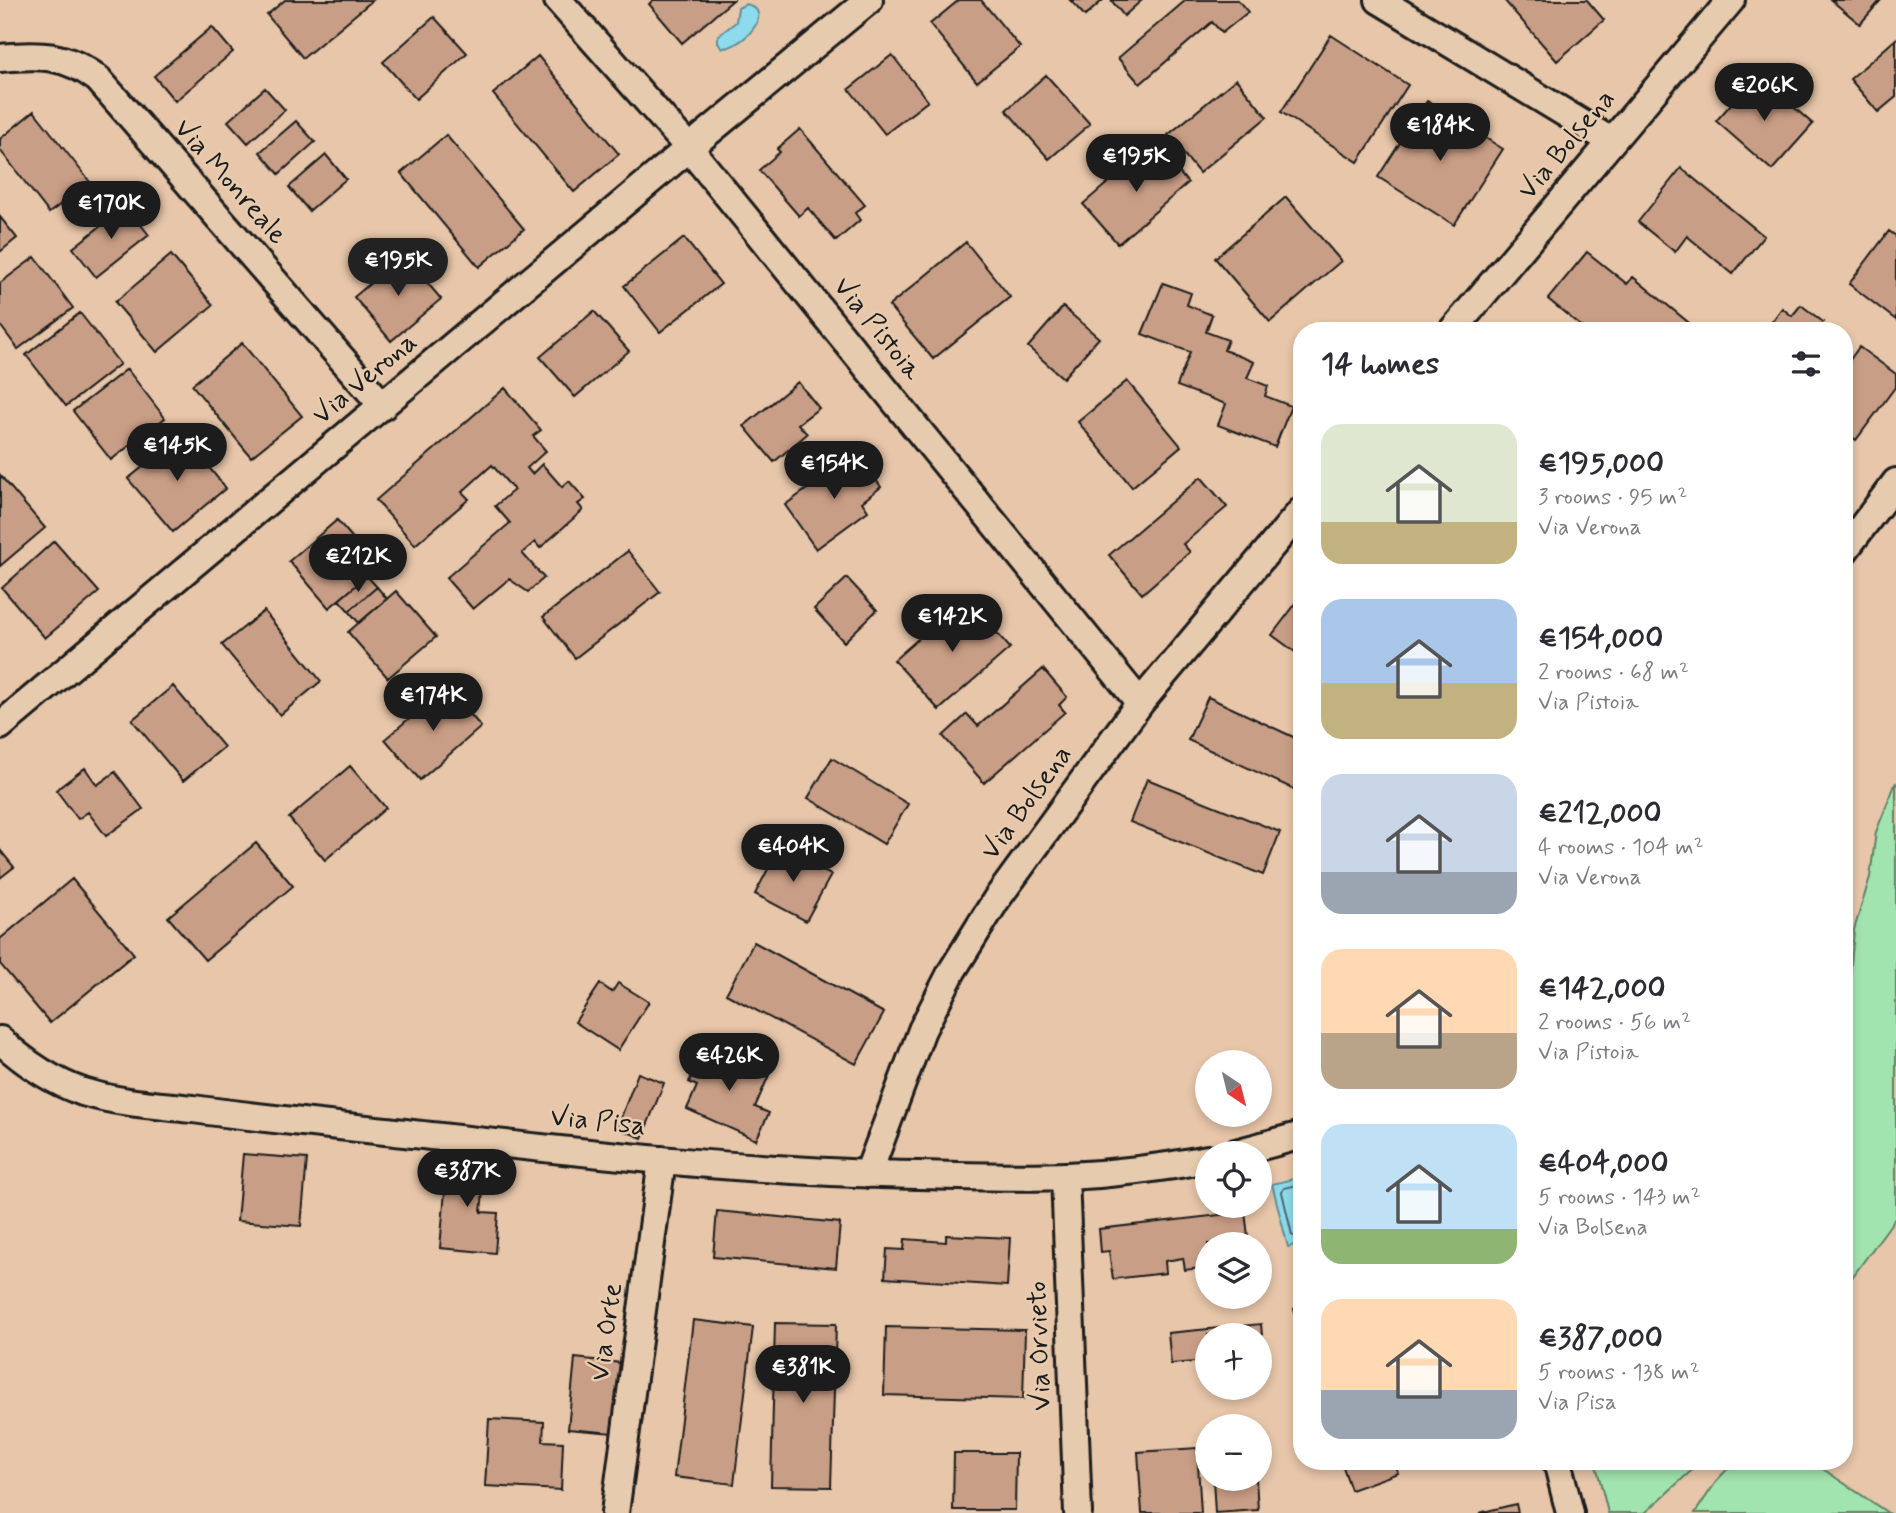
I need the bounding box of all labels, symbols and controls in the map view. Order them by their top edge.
pin: €206K [1715,64,1813,123]
text: €206K [1731,71,1797,101]
street label: Via Bolsena [1510,82,1624,208]
pin: €184K [1391,104,1489,163]
street label: Via Monreale [165,111,295,253]
text: €184K [1406,111,1474,141]
pin: €195K [1087,134,1185,194]
text: €195K [1102,142,1170,172]
pin: €170K [62,182,160,241]
text: €170K [78,189,145,219]
pin: €195K [349,238,447,298]
text: €195K [364,246,432,276]
street label: Via Pistoia [824,270,930,388]
street label: Via Verona [305,324,425,434]
text: 14 homes [1321,345,1439,384]
icon: filters [1787,345,1825,383]
pin: €145K [128,424,226,483]
text: €145K [143,431,211,461]
pin: €154K [785,442,883,501]
text: €195,000 [1538,444,1664,483]
text: €154K [800,449,868,479]
icon: home [1377,452,1461,536]
text: 3 rooms · 95 m² [1538,483,1687,513]
text: Via Verona [1538,513,1642,543]
pin: €212K [309,534,407,594]
text: €212K [325,542,391,572]
pin: €142K [903,594,1001,654]
text: €142K [917,602,987,632]
text: €154,000 [1538,619,1663,658]
icon: home [1377,627,1461,711]
text: 2 rooms · 68 m² [1538,658,1689,688]
pin: €174K [384,674,482,733]
text: €174K [400,681,466,711]
text: Via Pistoia [1538,688,1639,718]
street label: Via Bolsena [973,738,1081,868]
text: €212,000 [1538,794,1662,833]
icon: home [1377,802,1461,886]
pin: €404K [744,824,842,884]
text: €404K [757,832,829,862]
text: 4 rooms · 104 m² [1538,833,1704,863]
text: Via Verona [1538,863,1642,893]
text: €142,000 [1538,969,1666,1008]
icon: home [1377,977,1461,1061]
text: 2 rooms · 56 m² [1538,1008,1691,1038]
pin: €426K [680,1034,778,1093]
text: Via Pistoia [1538,1038,1639,1068]
text: €426K [695,1041,763,1071]
north arrow [1195,1050,1272,1127]
map controls [1195,1050,1272,1491]
street label: Via Pisa [548,1099,648,1145]
button: locate [1195,1141,1272,1218]
text: €404,000 [1538,1144,1668,1183]
pin: €387K [418,1150,516,1209]
icon: home [1377,1152,1461,1236]
text: €387K [433,1157,501,1187]
text: 5 rooms · 143 m² [1538,1183,1701,1213]
text: Via Bolsena [1538,1213,1648,1243]
button: layers [1195,1232,1272,1309]
street label: Via Orte [582,1280,632,1384]
street label: Via Orvieto [1019,1280,1061,1412]
text: €387,000 [1538,1319,1663,1358]
button: + [1195,1323,1272,1400]
icon: home [1377,1327,1461,1411]
pin: €381K [754,1346,852,1405]
text: €381K [771,1353,835,1383]
text: 5 rooms · 138 m² [1538,1358,1700,1388]
text: Via Pisa [1538,1388,1617,1418]
button: − [1195,1414,1272,1491]

